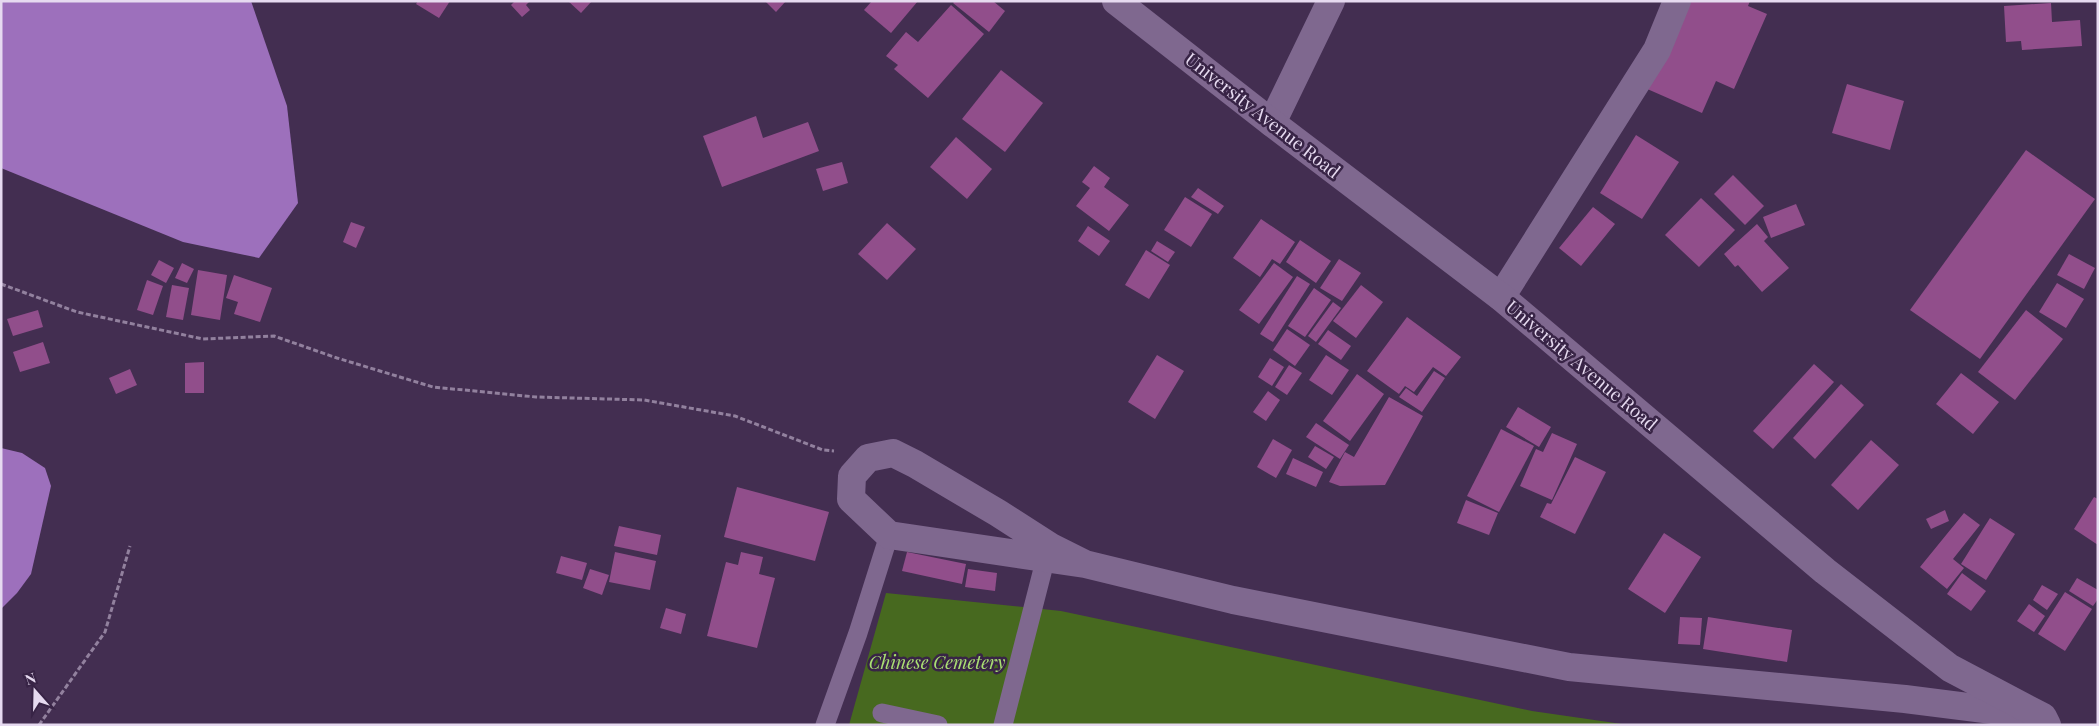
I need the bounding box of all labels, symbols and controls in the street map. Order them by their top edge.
street label: University Avenue Road [1180,47,1346,184]
street label: University Avenue Road [1501,294,1663,436]
park label: Chinese Cemetery [869,650,1006,674]
north arrow [10,666,60,716]
text: N [22,668,38,689]

